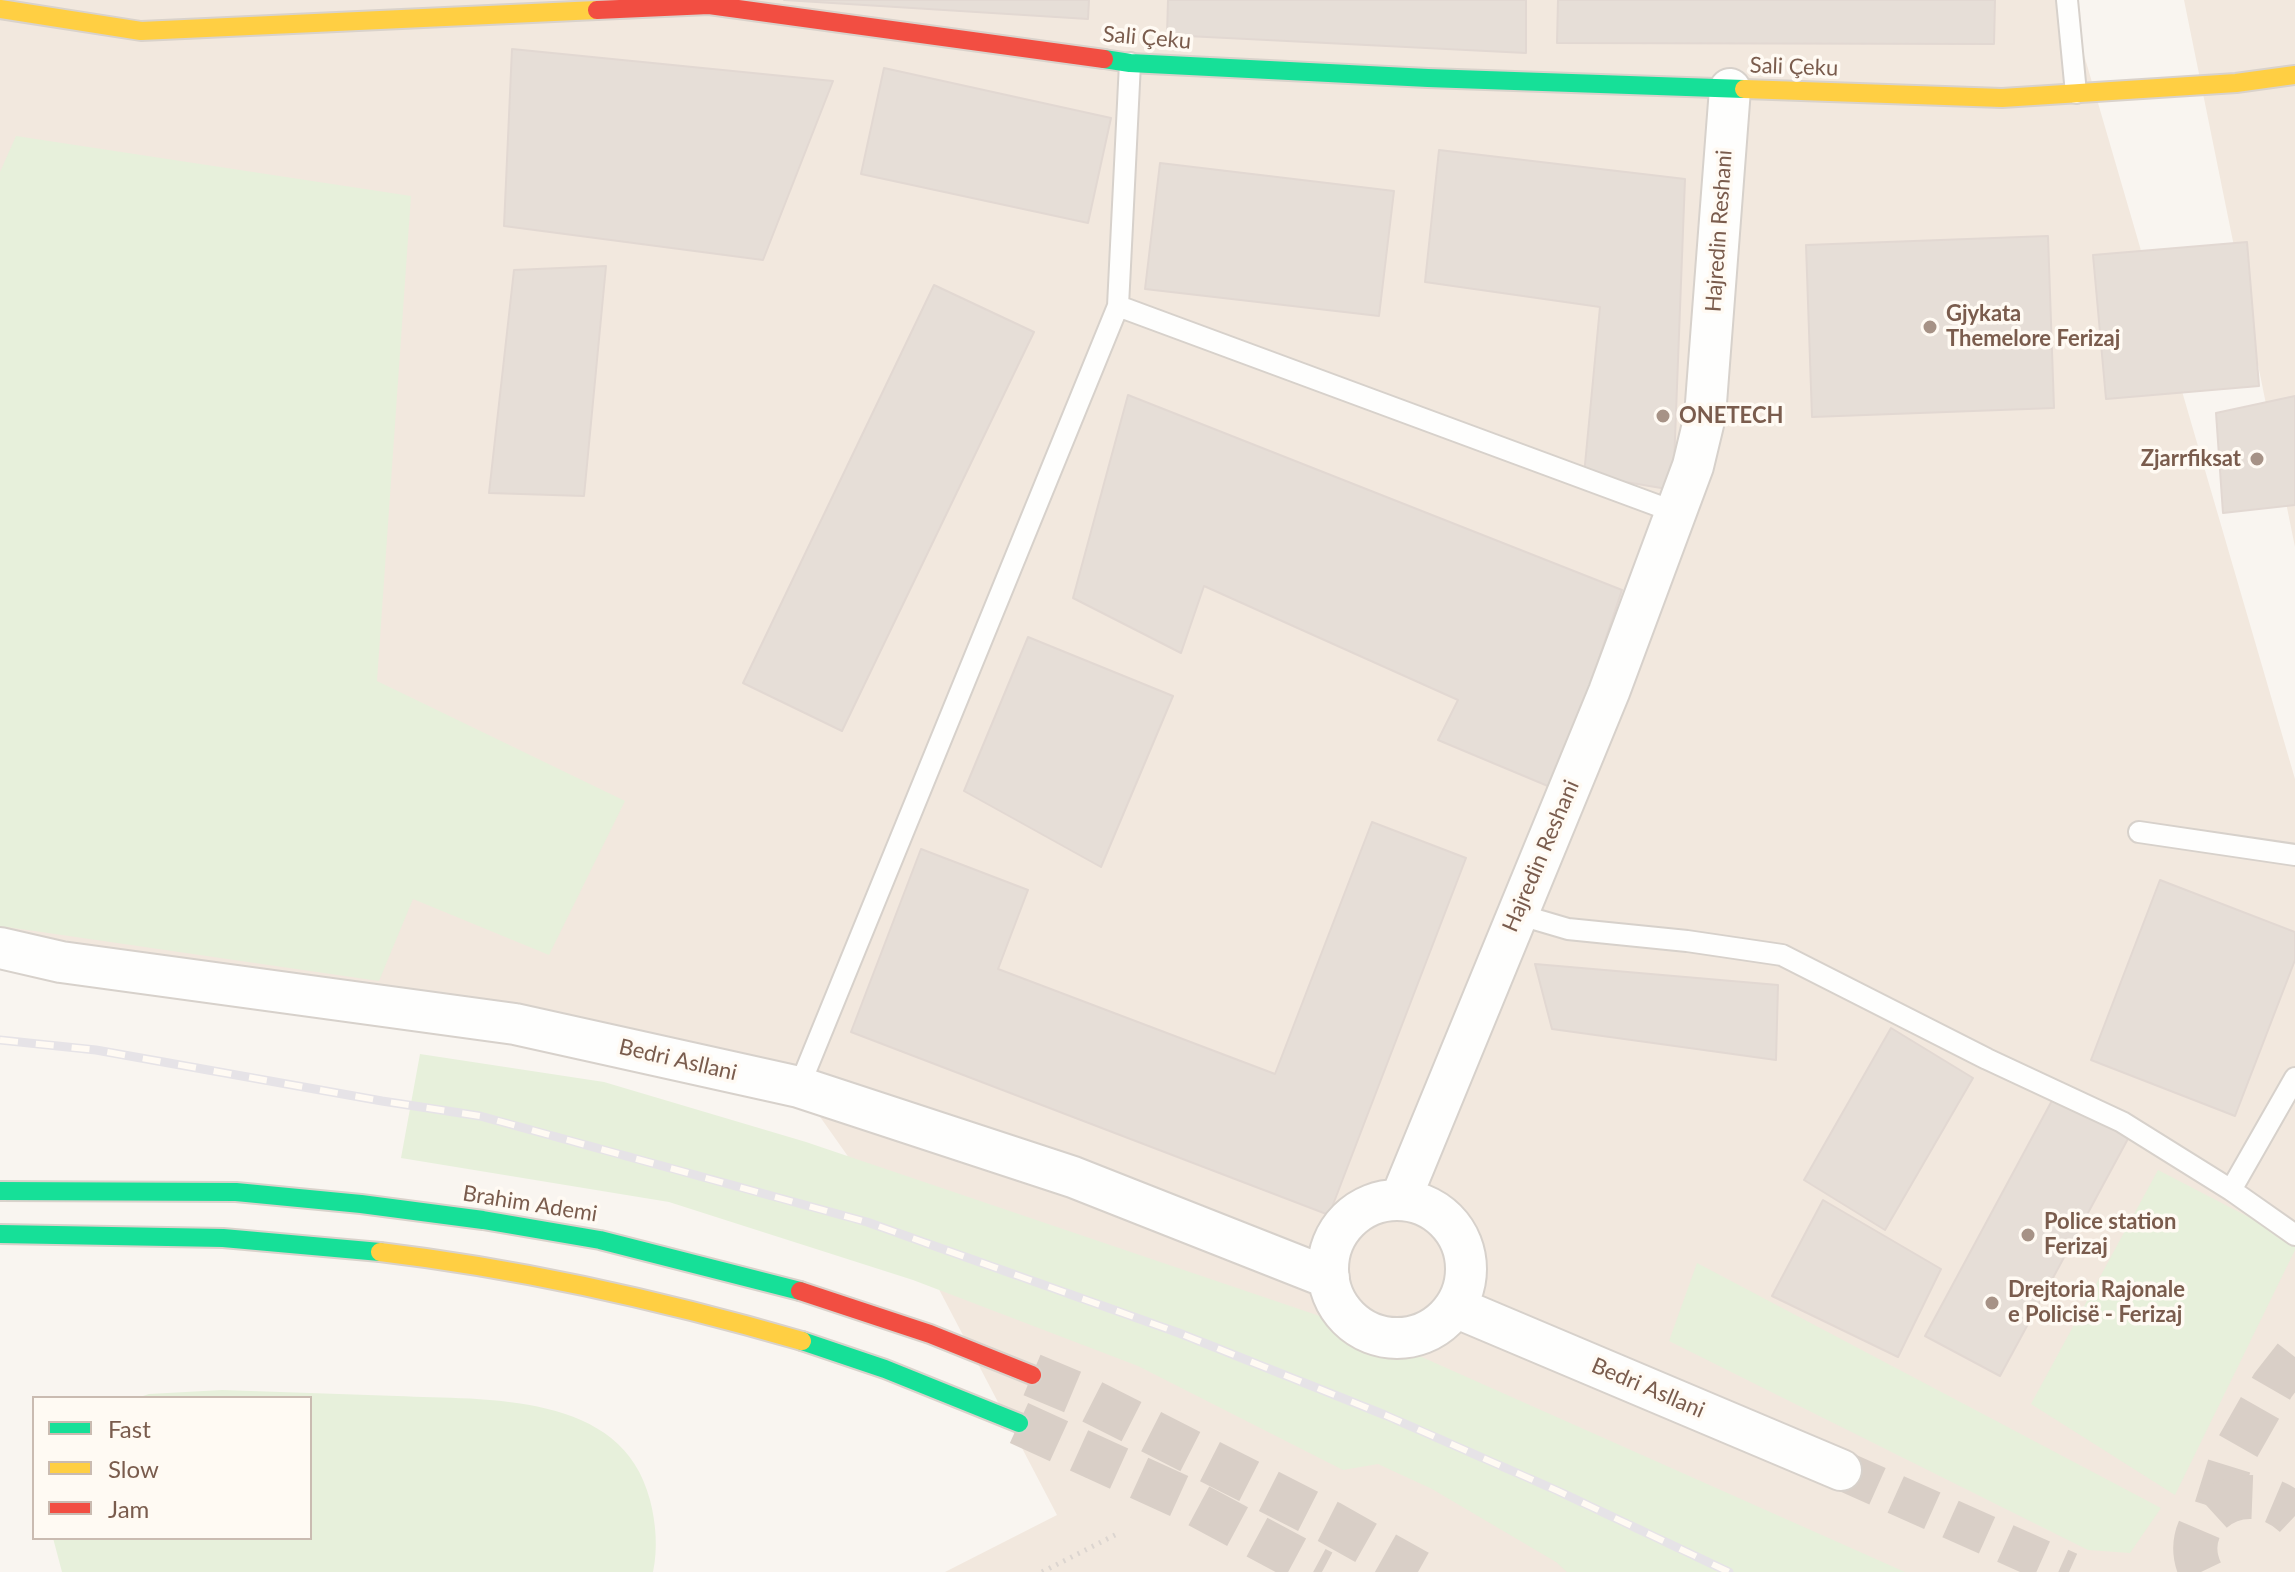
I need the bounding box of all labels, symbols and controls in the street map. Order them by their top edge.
street label: Sali Çeku [1102,21,1192,55]
street label: Sali Çeku [1749,52,1839,82]
street label: Hajredin Reshani [1700,149,1738,313]
place label: Gjykata Themelore Ferizaj [1946,301,2120,352]
marker: Gjykata Themelore Ferizaj [1921,318,1939,336]
place label: ONETECH [1679,403,1783,429]
marker: ONETECH [1654,407,1672,425]
place label: Zjarrfiksat [2141,446,2241,472]
marker: Zjarrfiksat [2248,450,2266,468]
street label: Hajredin Reshani [1497,776,1585,936]
street label: Bedri Asllani [616,1034,740,1086]
street label: Brahim Ademi [461,1180,599,1228]
place label: Police station Ferizaj [2044,1209,2176,1260]
marker: Police station Ferizaj [2019,1226,2037,1244]
place label: Drejtoria Rajonale e Policisë - Ferizaj [2008,1277,2185,1328]
marker: Drejtoria Rajonale e Policisë - Ferizaj [1983,1294,2001,1312]
street label: Bedri Asllani [1588,1352,1708,1424]
legend [32,1396,312,1540]
text: Fast [108,1414,151,1443]
text: Slow [108,1454,159,1483]
text: Jam [108,1494,149,1523]

